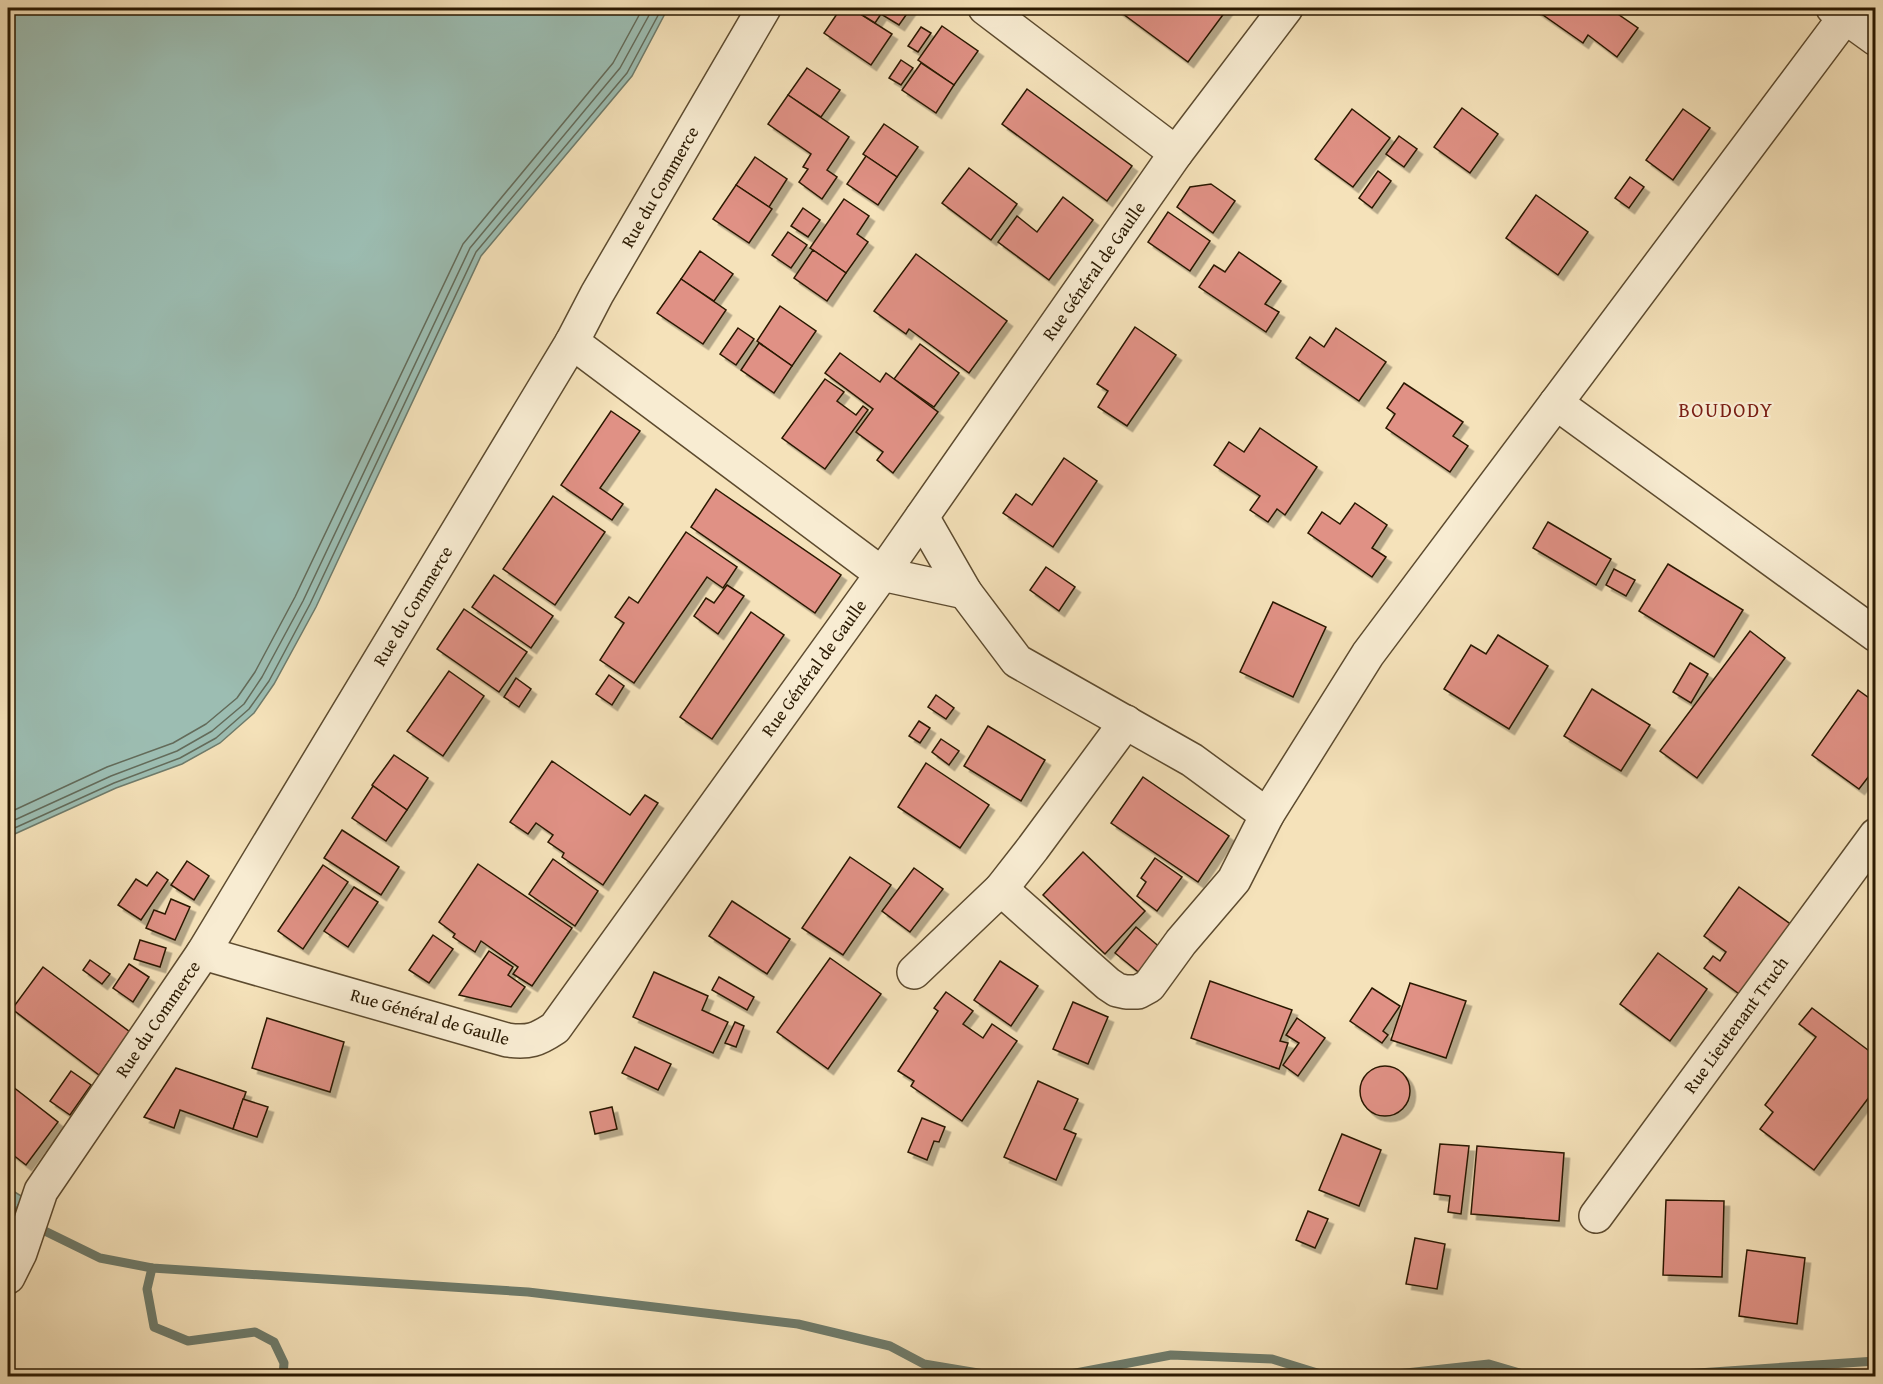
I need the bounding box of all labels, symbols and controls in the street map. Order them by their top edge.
street label: Rue du Commerce [614,121,705,252]
street label: Rue Général de Gaulle [1035,196,1152,346]
district label: BOUDODY [1678,395,1774,424]
street label: Rue du Commerce [366,540,459,671]
street label: Rue Général de Gaulle [754,593,873,742]
street label: Rue Lieutenant Truch [1677,951,1795,1099]
street label: Rue du Commerce [108,955,207,1083]
street label: Rue Général de Gaulle [347,981,513,1052]

